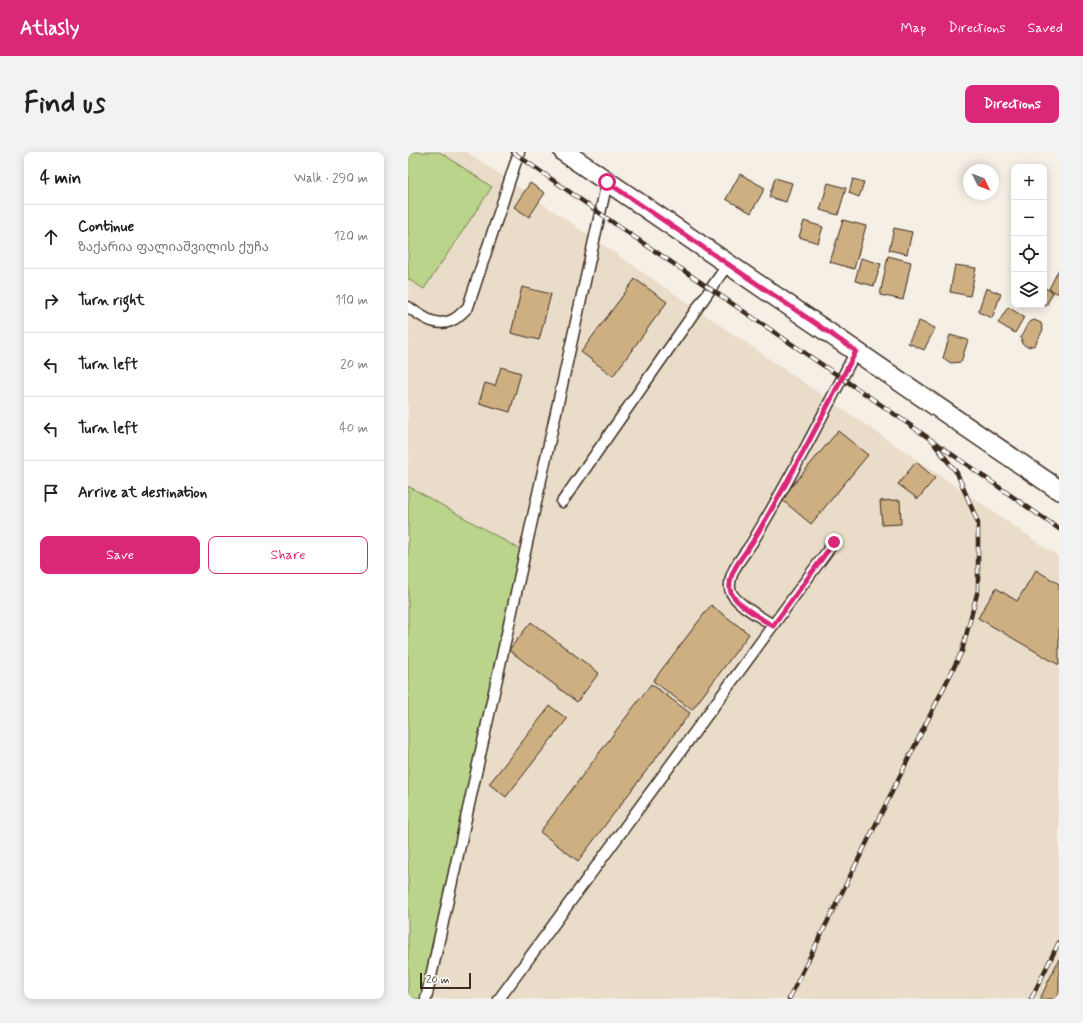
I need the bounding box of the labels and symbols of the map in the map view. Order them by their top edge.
north arrow [963,164,999,200]
route start [598,173,616,191]
route end [825,533,843,551]
scale bar [420,971,471,990]

